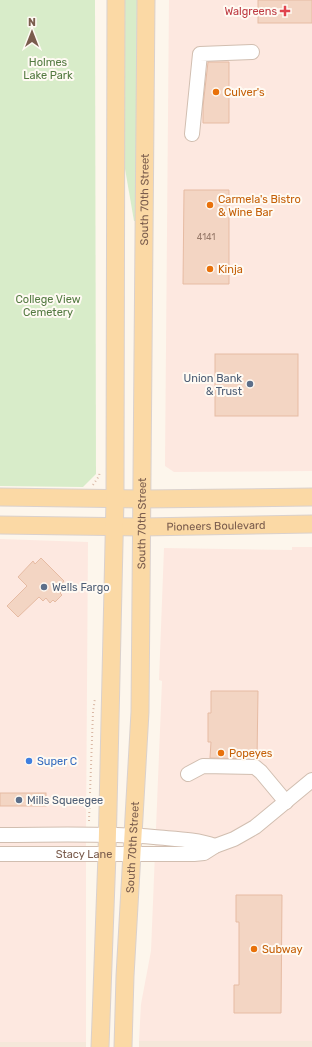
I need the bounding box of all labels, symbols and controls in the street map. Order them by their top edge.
place label: Walgreens [224,5,277,18]
marker: Walgreens [280,6,290,16]
north arrow [12,12,52,52]
text: N [28,16,36,29]
park label: Holmes Lake Park [23,56,73,82]
place label: Culver's [224,86,265,99]
marker: Culver's [211,87,221,97]
street label: South 70th Street [137,153,151,245]
place label: Carmela's Bistro & Wine Bar [218,193,301,219]
marker: Carmela's Bistro & Wine Bar [205,200,215,210]
house number: 4141 [197,232,215,242]
place label: Kinja [218,263,243,276]
marker: Kinja [205,264,215,274]
park label: College View Cemetery [16,293,81,319]
place label: Union Bank & Trust [184,372,243,398]
marker: Union Bank & Trust [245,379,255,389]
street label: South 70th Street [135,477,148,569]
street label: Pioneers Boulevard [166,518,266,533]
place label: Wells Fargo [52,581,110,594]
marker: Wells Fargo [39,582,49,592]
place label: Popeyes [229,747,273,760]
marker: Popeyes [216,748,226,758]
place label: Super C [37,755,77,768]
marker: Super C [24,756,34,766]
place label: Mills Squeegee [27,794,103,807]
marker: Mills Squeegee [14,795,24,805]
street label: South 70th Street [123,800,141,893]
street label: Stacy Lane [56,848,112,861]
place label: Subway [262,943,303,956]
marker: Subway [249,944,259,954]

